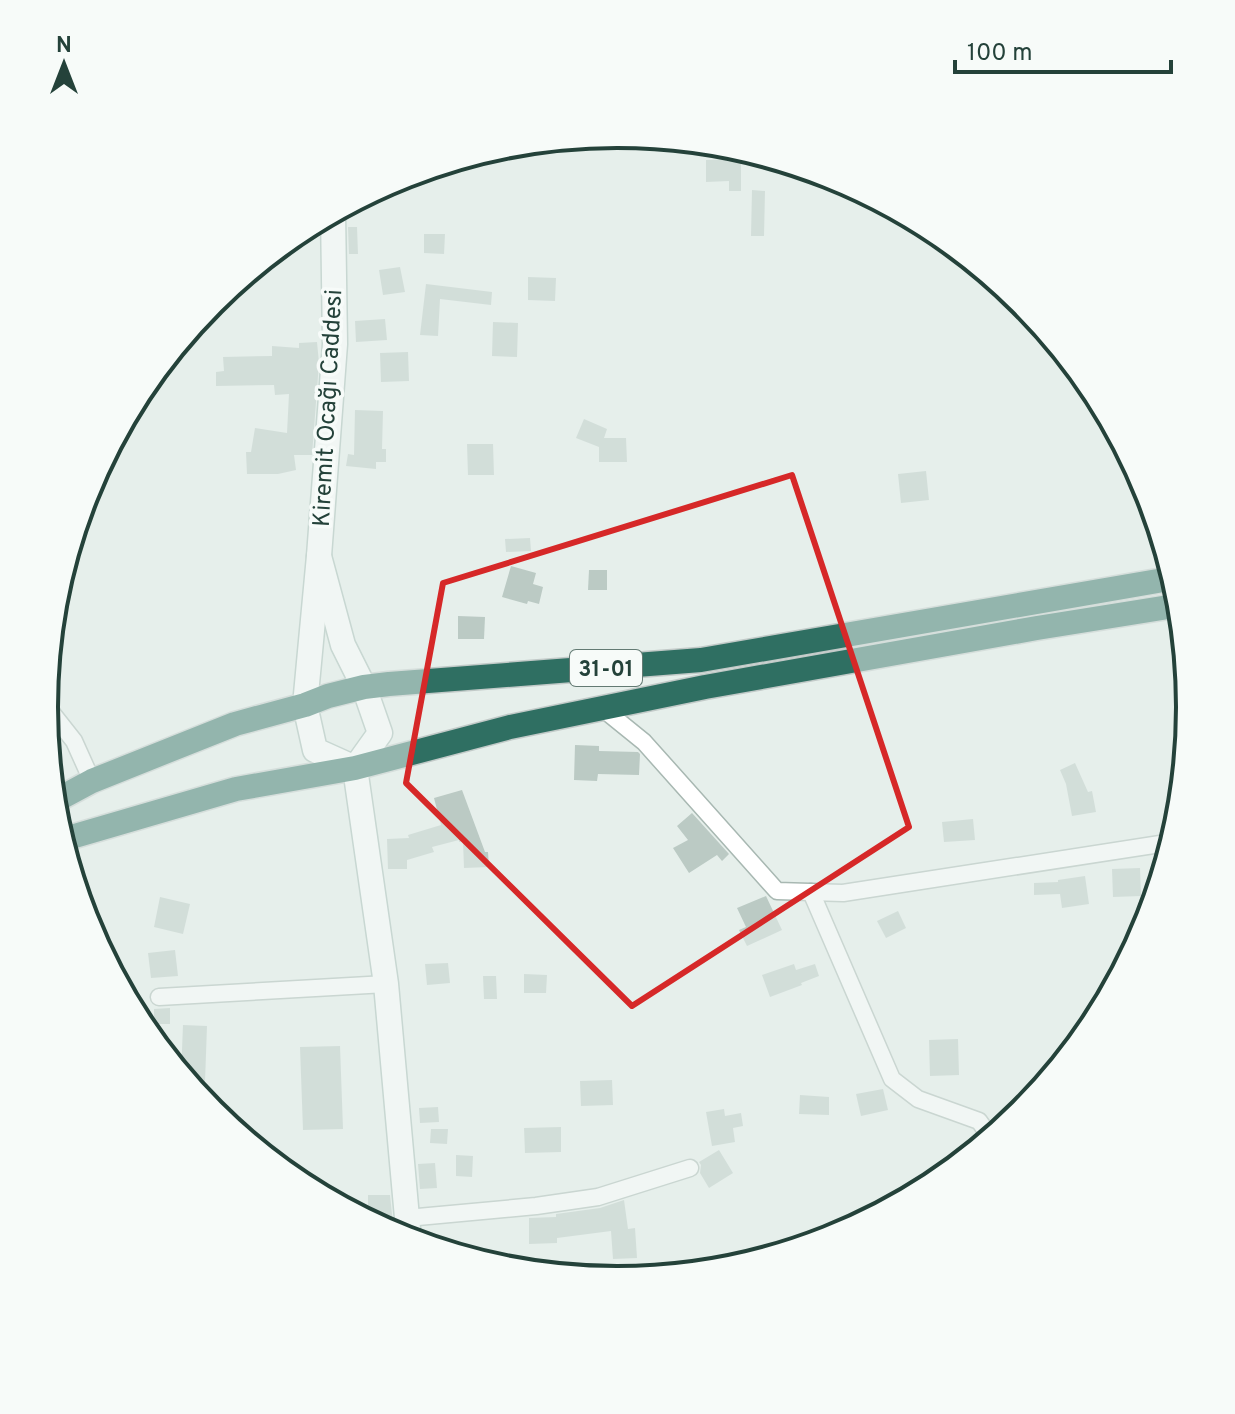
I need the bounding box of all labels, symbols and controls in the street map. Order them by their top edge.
north arrow [24,24,104,104]
scale bar [955,24,1171,74]
text: N [56,33,72,60]
text: 100 m [967,39,1033,69]
street label: Kiremit Ocağı Caddesi [308,289,350,528]
road number: 31-01 [570,650,642,686]

